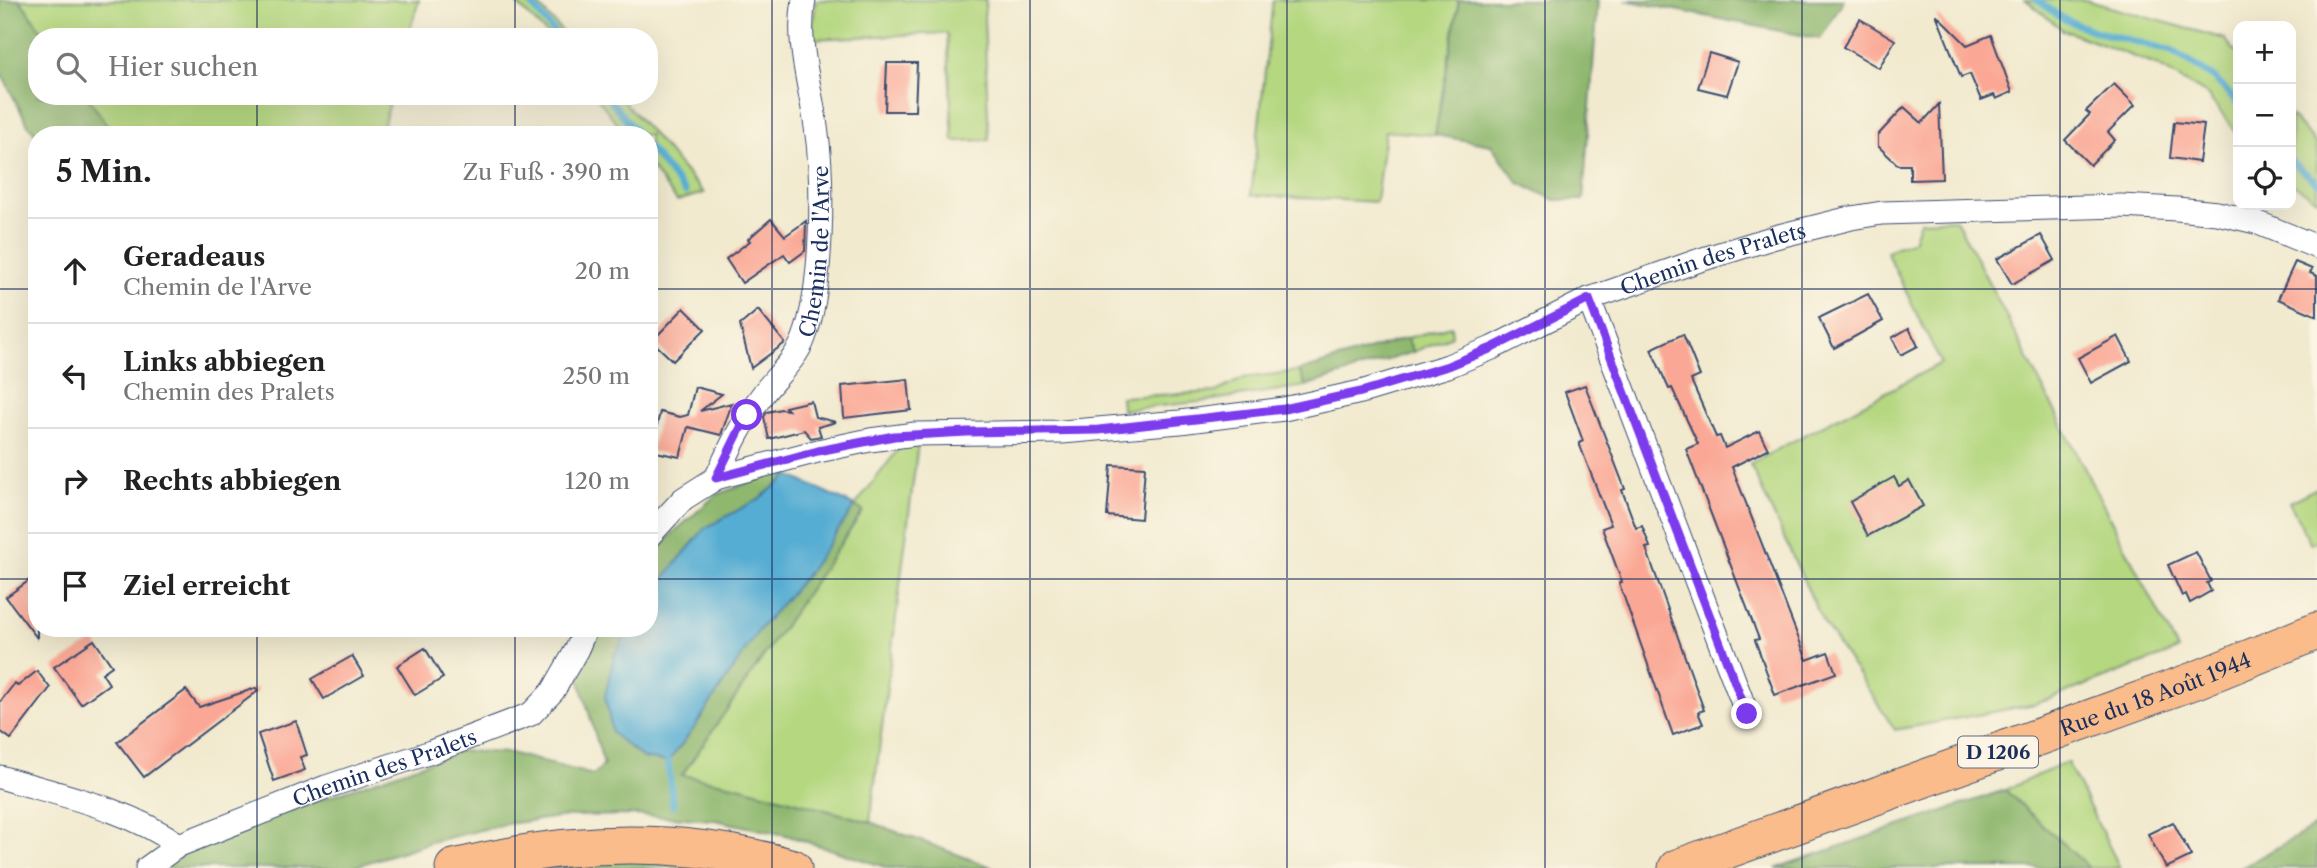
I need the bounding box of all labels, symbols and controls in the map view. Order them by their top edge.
map controls [2233,21,2296,210]
button: + [2233,21,2296,84]
search box [28,28,658,105]
icon: search [52,48,90,86]
text: Hier suchen [108,51,258,83]
button: − [2233,84,2296,147]
button: locate [2233,147,2296,210]
text: 5 Min. [56,153,152,190]
text: Zu Fuß · 390 m [463,158,630,186]
street label: Chemin de l'Arve [793,165,833,340]
street label: Chemin des Pralets [1617,217,1808,300]
text: Geradeaus [123,241,265,273]
icon: ahead [56,252,94,290]
text: 20 m [575,257,630,285]
text: Chemin de l'Arve [123,273,312,301]
text: Links abbiegen [123,346,326,378]
icon: left [56,357,94,395]
text: 250 m [562,362,630,390]
text: Chemin des Pralets [123,378,335,406]
route start [731,399,762,430]
icon: right [56,462,94,500]
text: Rechts abbiegen [123,465,341,497]
text: 120 m [565,467,630,495]
icon: arrive [56,567,94,605]
text: Ziel erreicht [123,570,290,602]
street label: Rue du 18 Août 1944 [2056,647,2255,741]
route end [1731,698,1762,729]
street label: Chemin des Pralets [289,723,480,812]
road number: D 1206 [1958,736,2038,768]

